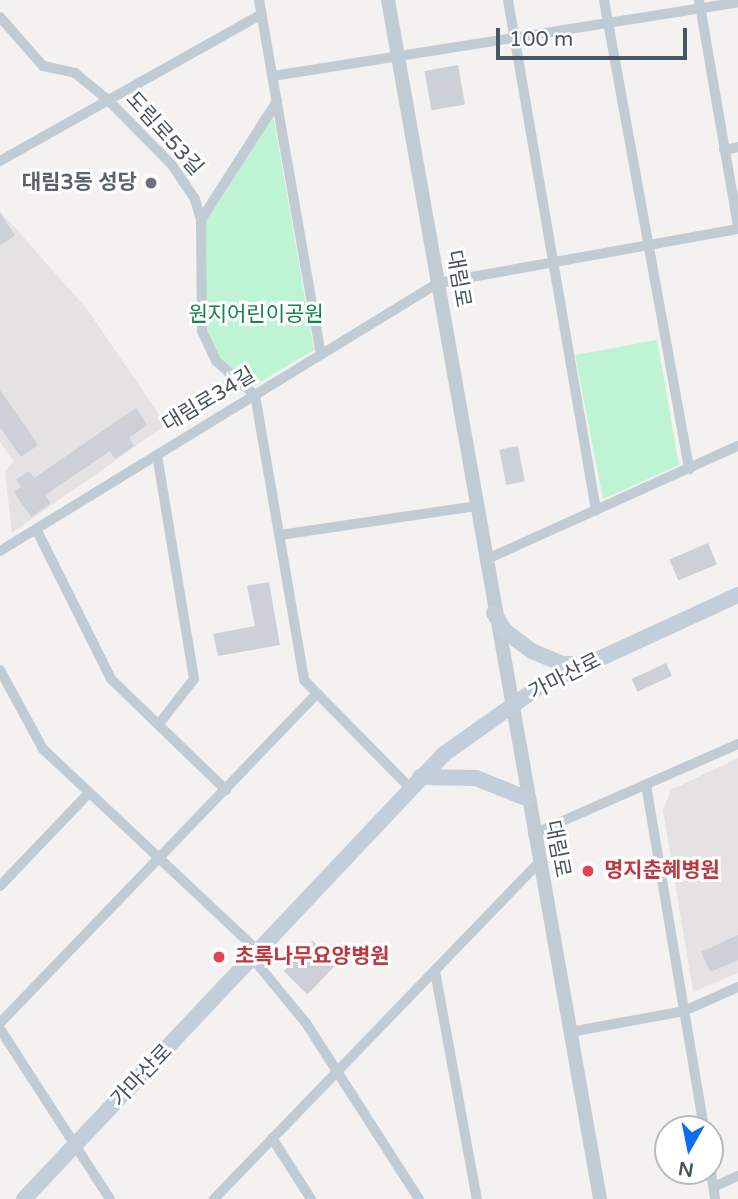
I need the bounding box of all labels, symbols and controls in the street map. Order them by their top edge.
scale bar [500,14,691,58]
text: 100 m [509,27,573,52]
street label: 도림로53길 [120,87,208,181]
place label: 대림3동 성당 [22,170,137,196]
marker: 대림3동 성당 [143,175,159,191]
street label: 대림로 [441,248,475,310]
park label: 원지어린이공원 [188,302,324,328]
street label: 대림로34길 [158,363,260,437]
street label: 가마산로 [525,648,605,706]
street label: 대림로 [539,818,575,880]
place label: 명지춘혜병원 [604,858,720,884]
marker: 명지춘혜병원 [578,861,598,881]
place label: 초록나무요양병원 [235,944,390,970]
marker: 초록나무요양병원 [209,947,229,967]
street label: 가마산로 [106,1039,178,1113]
north arrow [654,1115,724,1185]
text: N [677,1157,695,1181]

